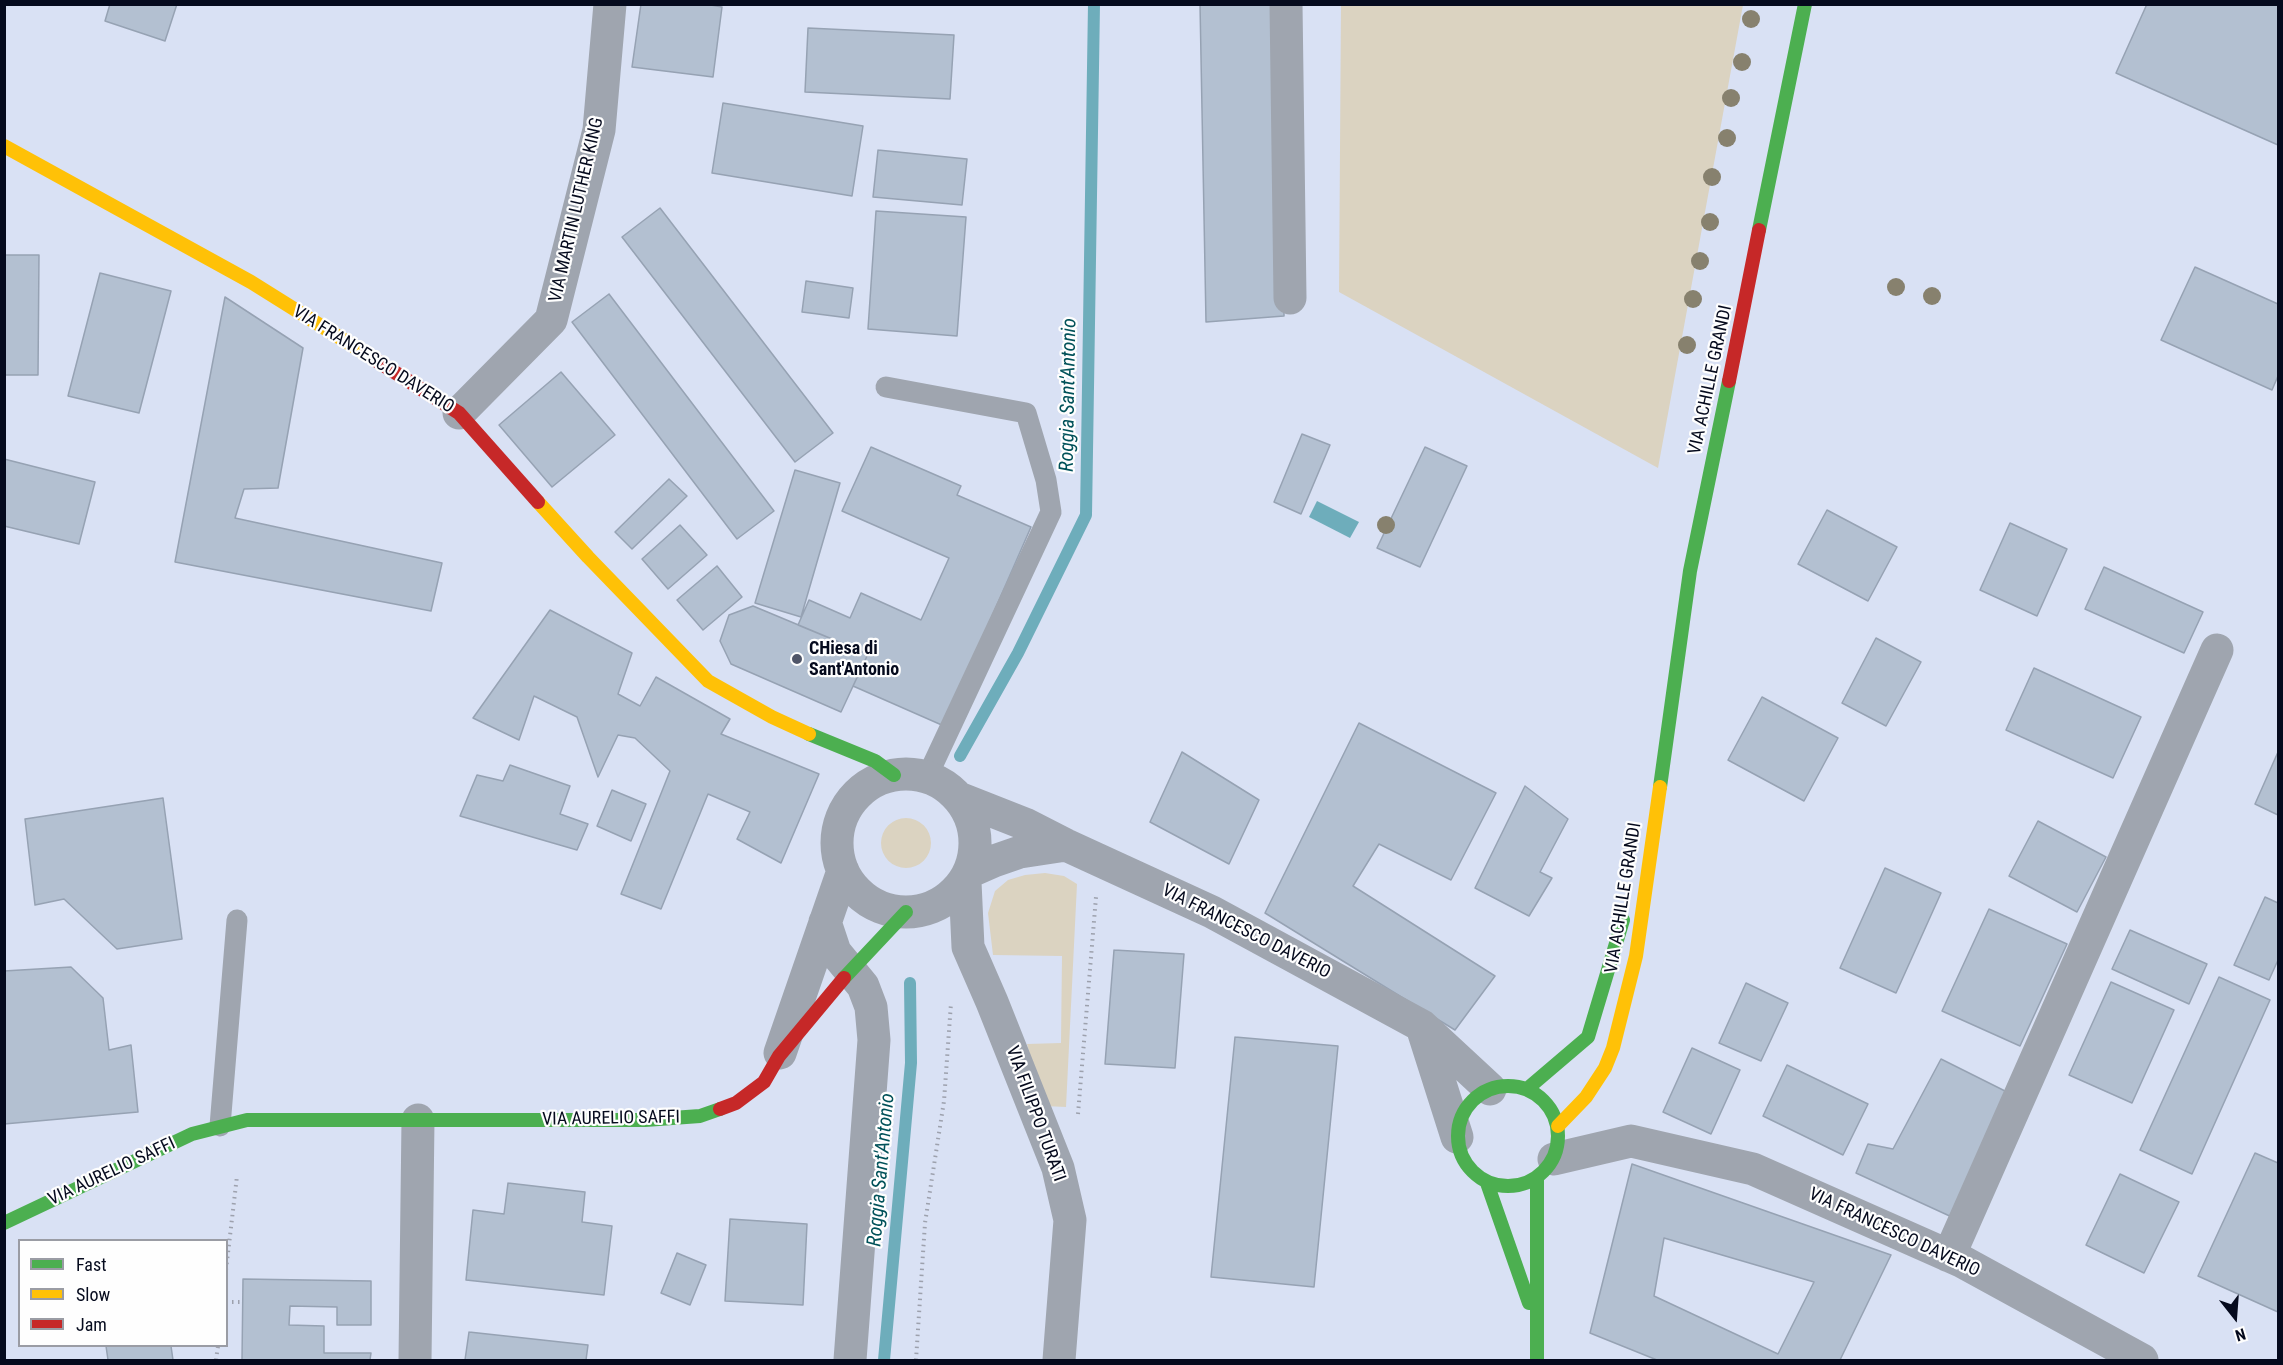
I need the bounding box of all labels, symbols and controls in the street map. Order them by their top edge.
street label: VIA MARTIN LUTHER KING [545,116,609,304]
street label: VIA FRANCESCO DAVERIO [288,301,458,419]
street label: VIA ACHILLE GRANDI [1685,303,1737,457]
water label: Roggia Sant'Antonio [1056,318,1082,472]
place label: CHiesa di Sant'Antonio [809,638,899,680]
marker: CHiesa di Sant'Antonio [790,652,804,666]
street label: VIA ACHILLE GRANDI [1601,821,1647,975]
street label: VIA FRANCESCO DAVERIO [1158,880,1334,984]
street label: VIA FILIPPO TURATI [1000,1043,1070,1185]
water label: Roggia Sant'Antonio [863,1092,901,1248]
street label: VIA AURELIO SAFFI [542,1107,680,1131]
street label: VIA AURELIO SAFFI [45,1133,179,1211]
street label: VIA FRANCESCO DAVERIO [1805,1184,1983,1282]
legend [18,1239,228,1347]
text: Fast [76,1254,107,1275]
text: Slow [76,1284,110,1305]
north arrow [2205,1287,2265,1347]
text: Jam [76,1314,107,1335]
text: N [2233,1324,2248,1345]

